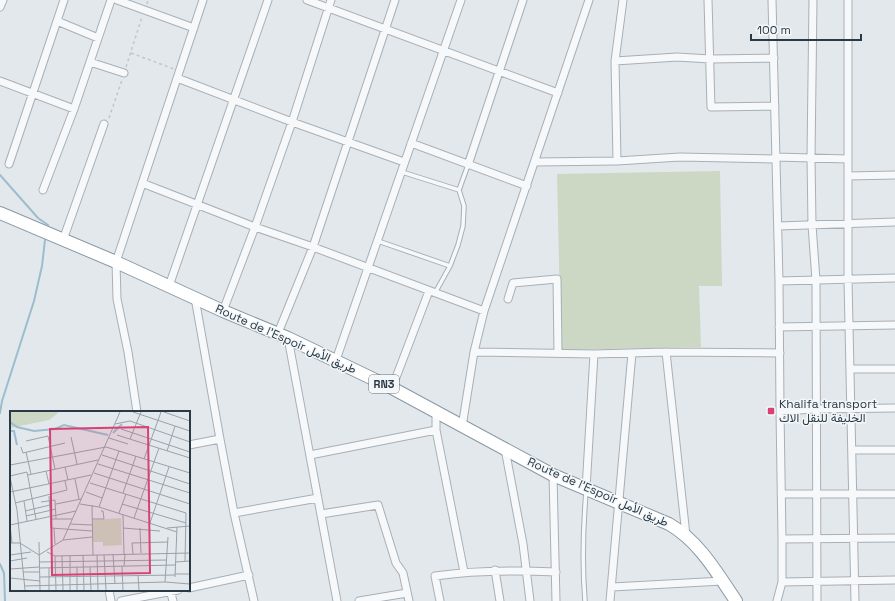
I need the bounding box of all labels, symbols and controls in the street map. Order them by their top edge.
scale bar [751,16,861,42]
text: 100 m [757,22,791,38]
street label: Route de l’Espoir طريق الأمل [213,301,359,378]
road number: RN3 [369,375,399,393]
place label: Khalifa transport الخليفة للنقل الاك [779,396,877,426]
marker: Khalifa transport الخليفة للنقل الاك [766,406,776,416]
inset map [10,411,190,591]
street label: Route de l’Espoir طريق الأمل [525,454,671,531]

